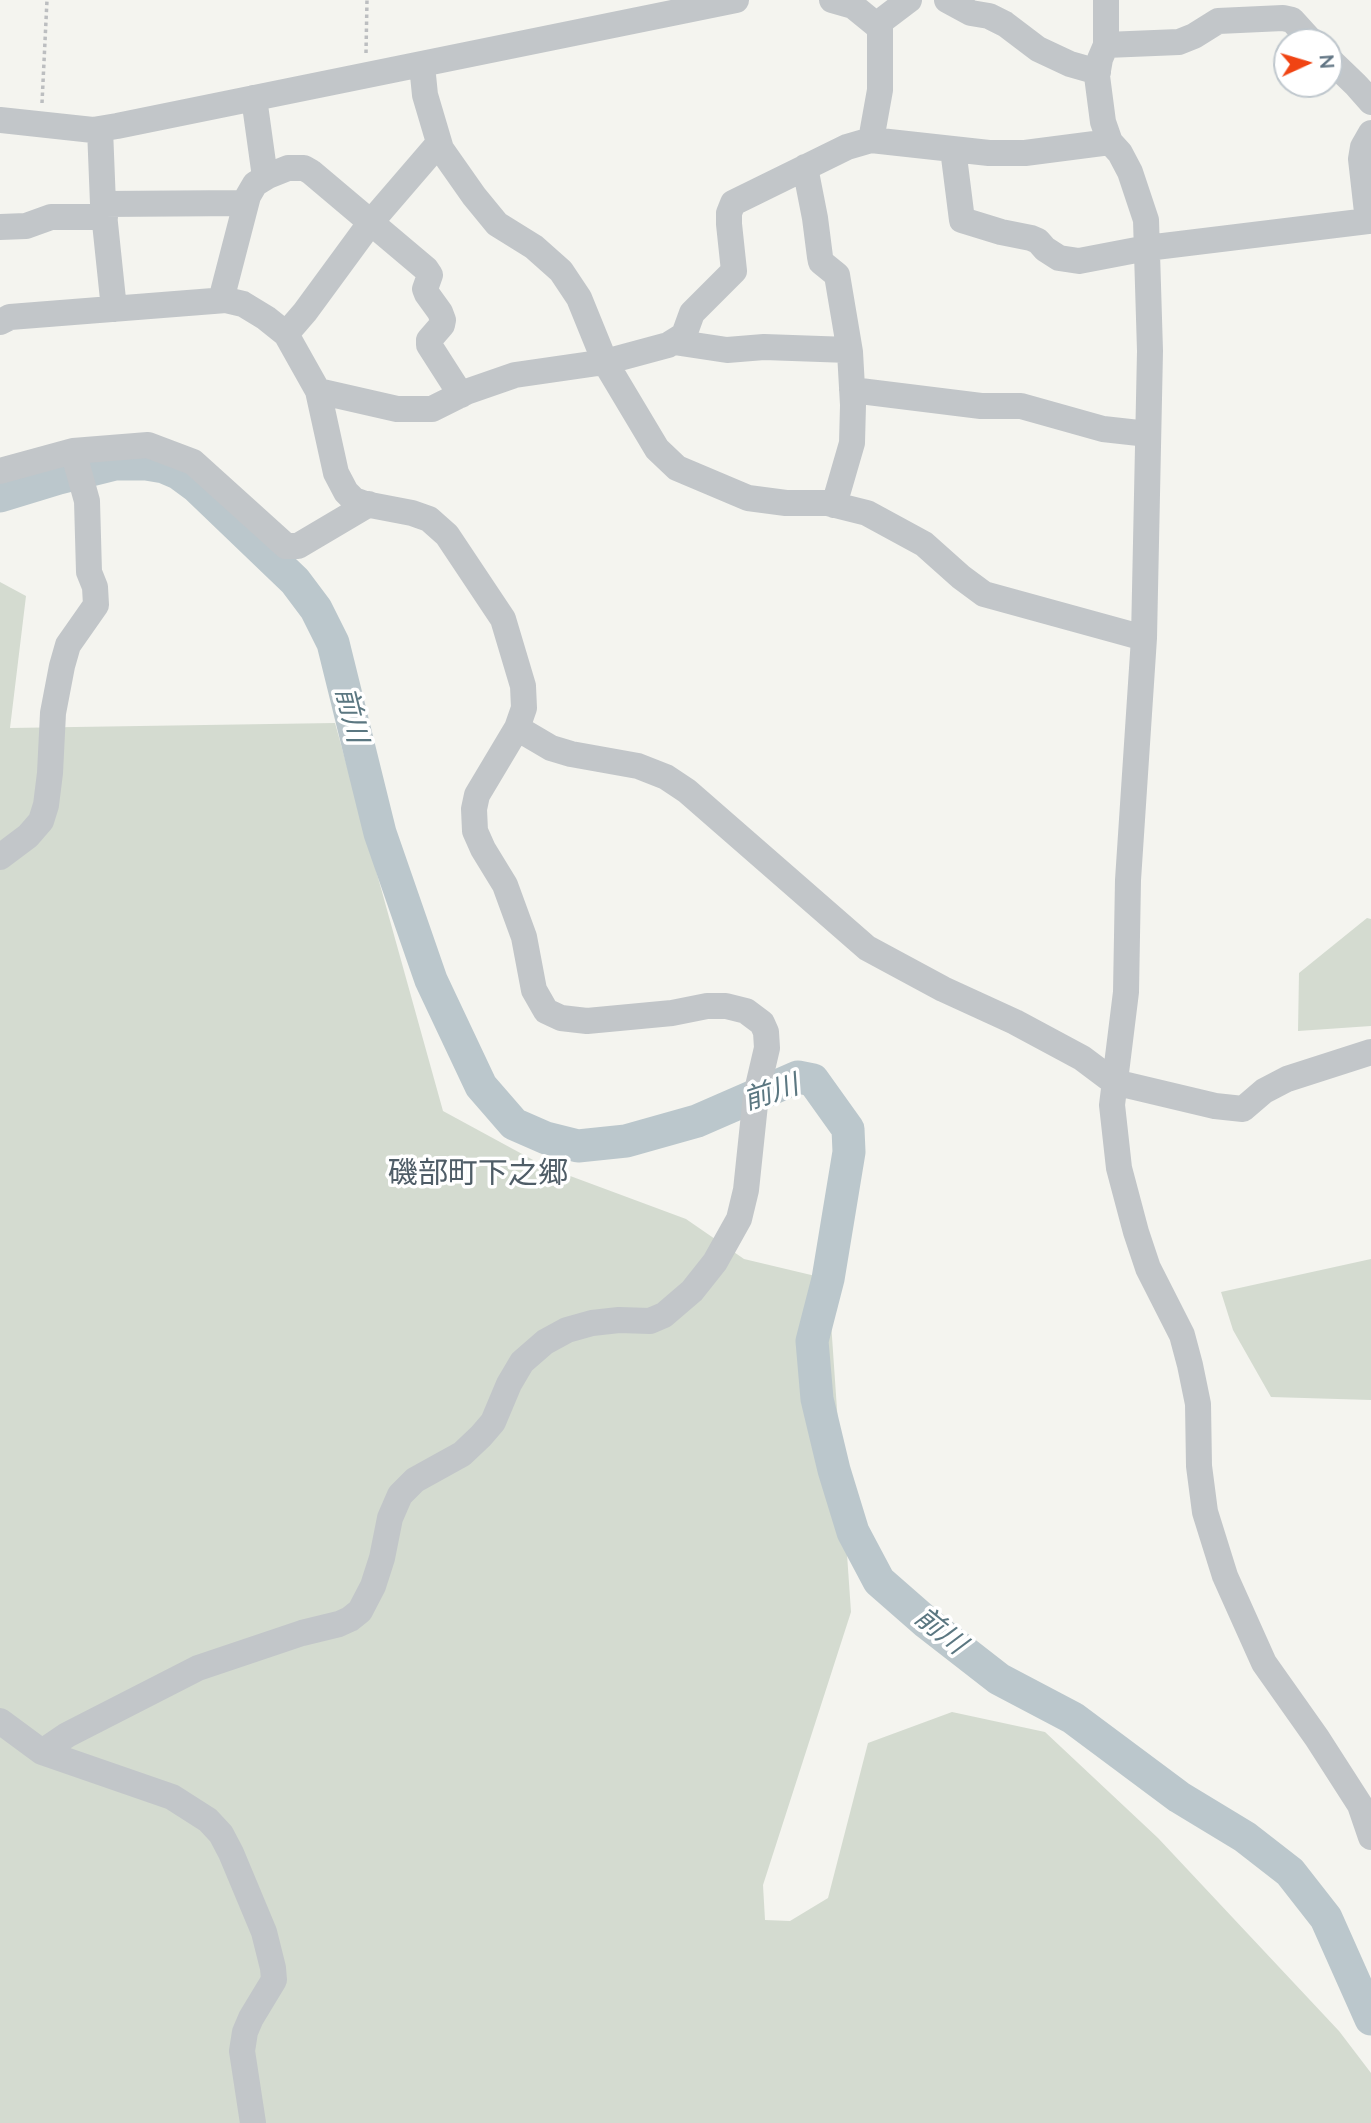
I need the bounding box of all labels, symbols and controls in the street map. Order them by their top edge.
north arrow [1273,28,1343,98]
text: N [1314,54,1339,70]
water label: 前川 [328,684,374,746]
water label: 前川 [739,1068,803,1118]
district label: 磯部町下之郷 [388,1156,568,1192]
water label: 前川 [908,1600,972,1662]

